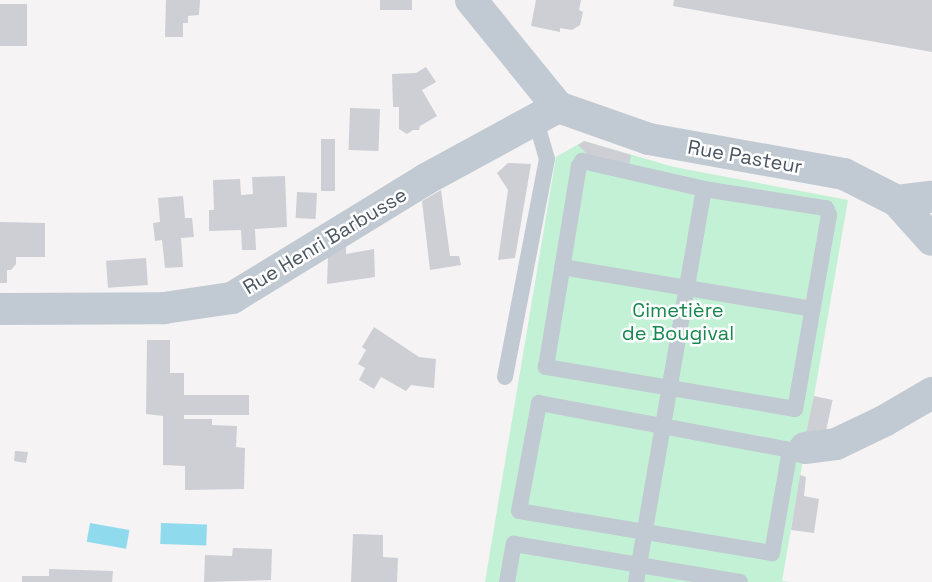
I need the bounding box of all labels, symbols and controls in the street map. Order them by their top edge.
street label: Rue Pasteur [686,135,804,179]
street label: Rue Henri Barbusse [239,183,411,299]
park label: Cimetière de Bougival [622,299,734,346]

